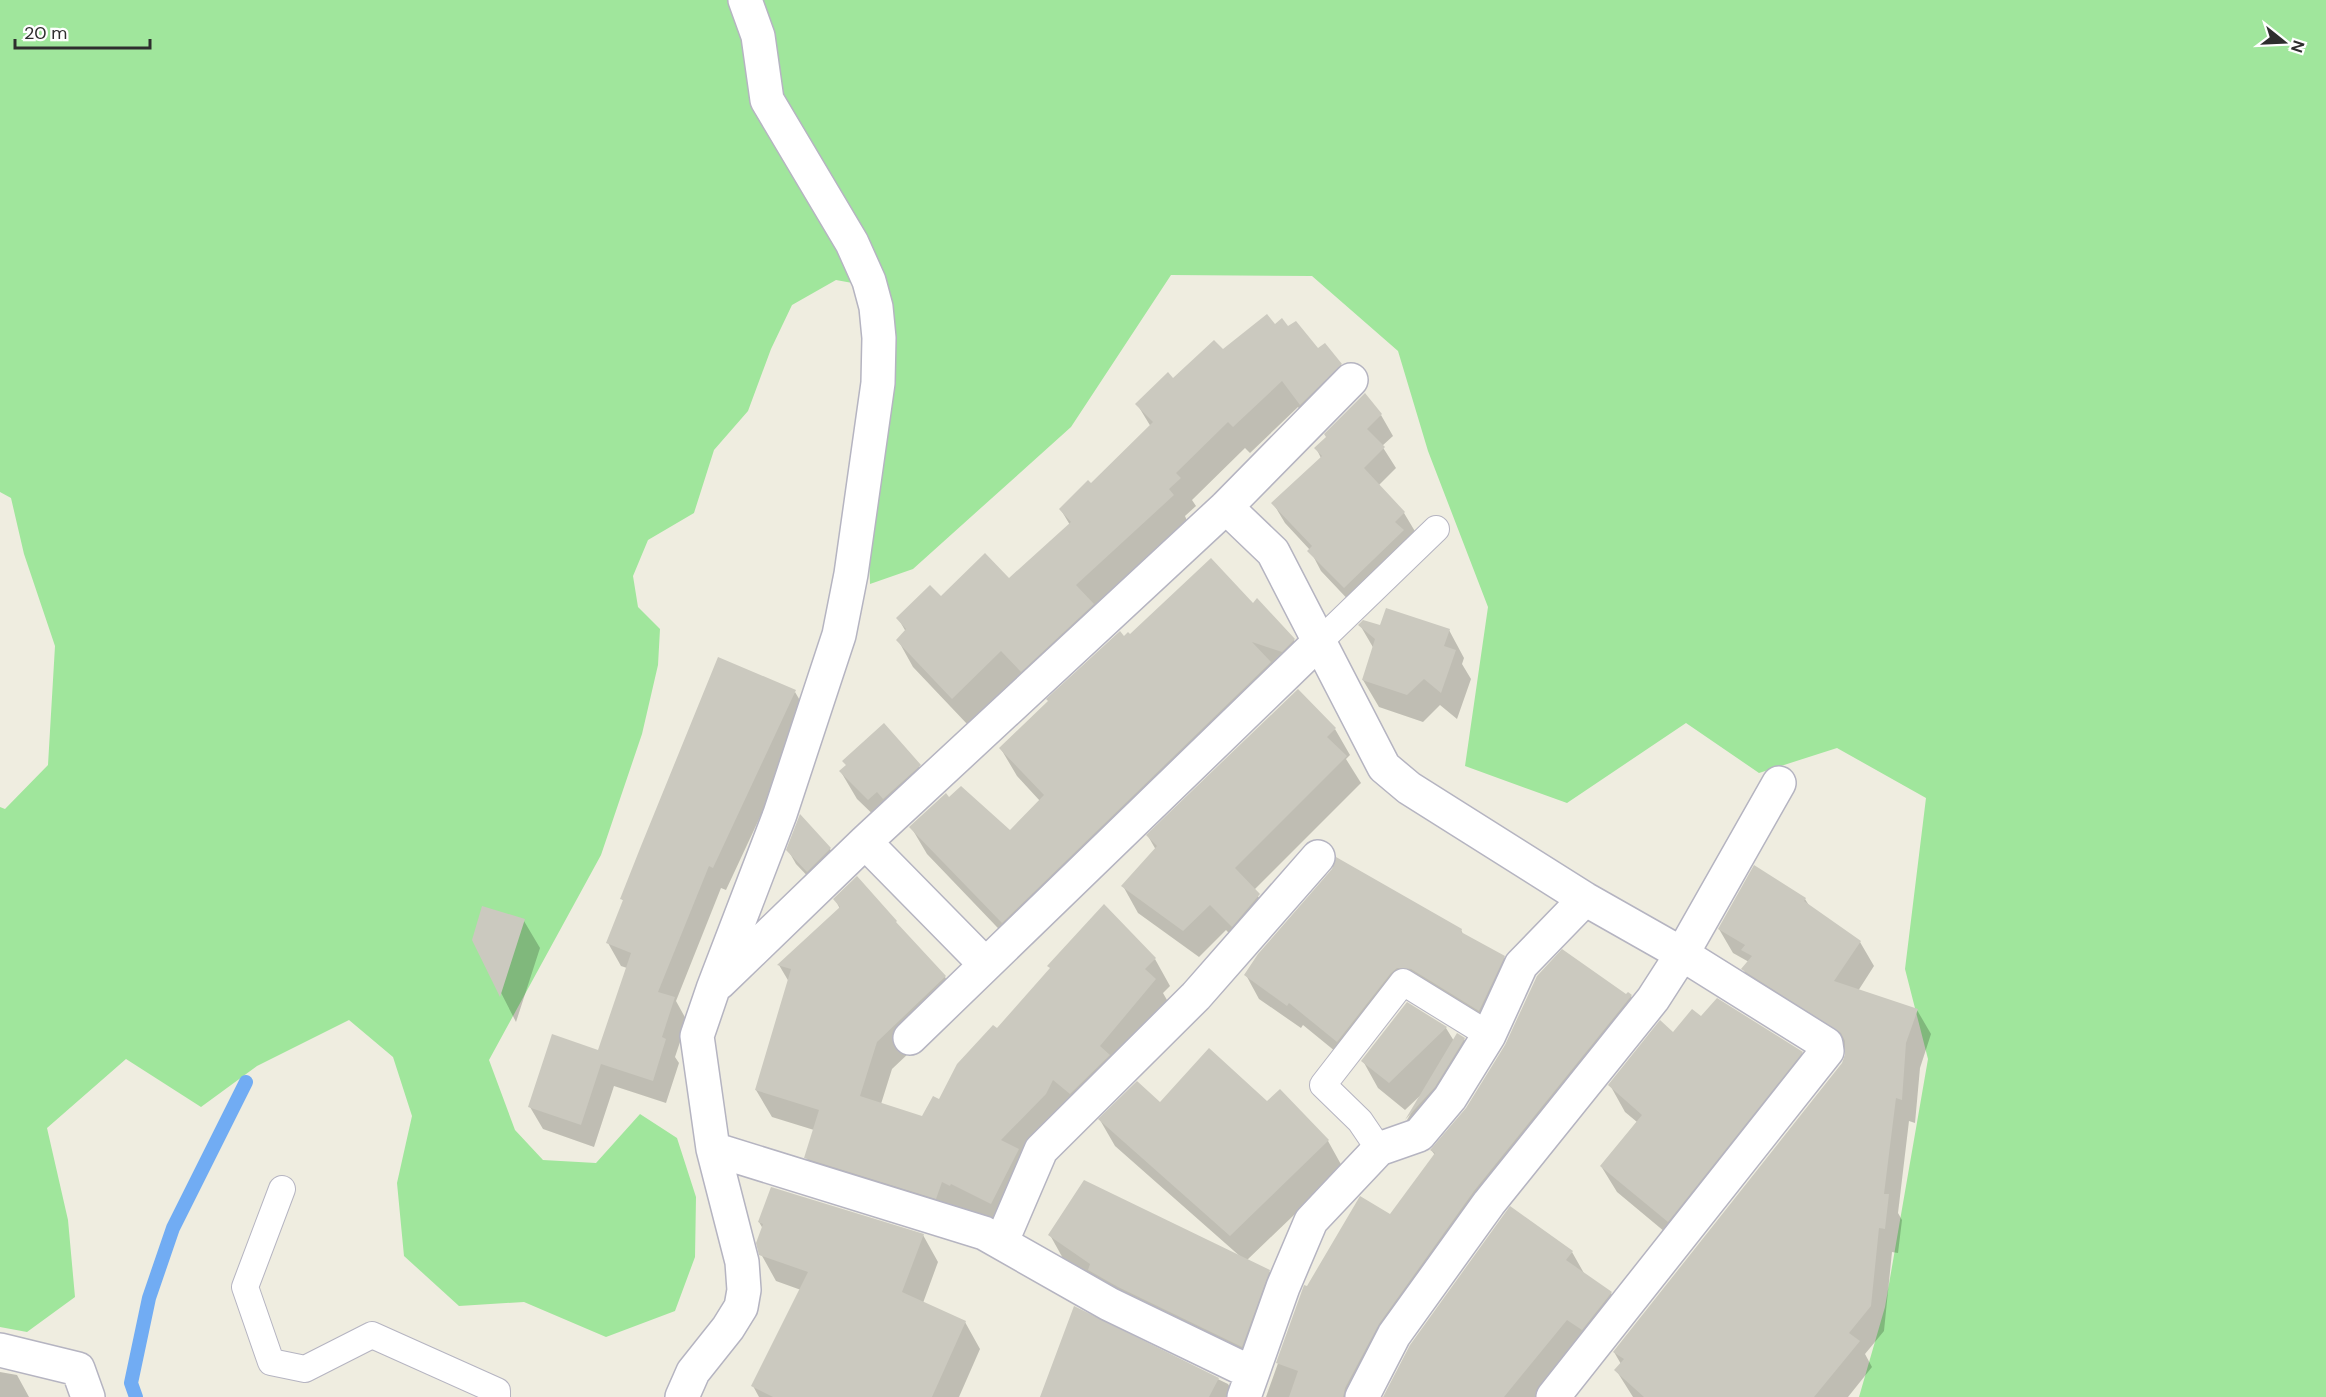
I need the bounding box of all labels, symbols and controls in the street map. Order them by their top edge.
scale bar [15,12,150,50]
north arrow [2254,12,2314,72]
text: 20 m [24,21,67,45]
text: N [2286,38,2310,55]

